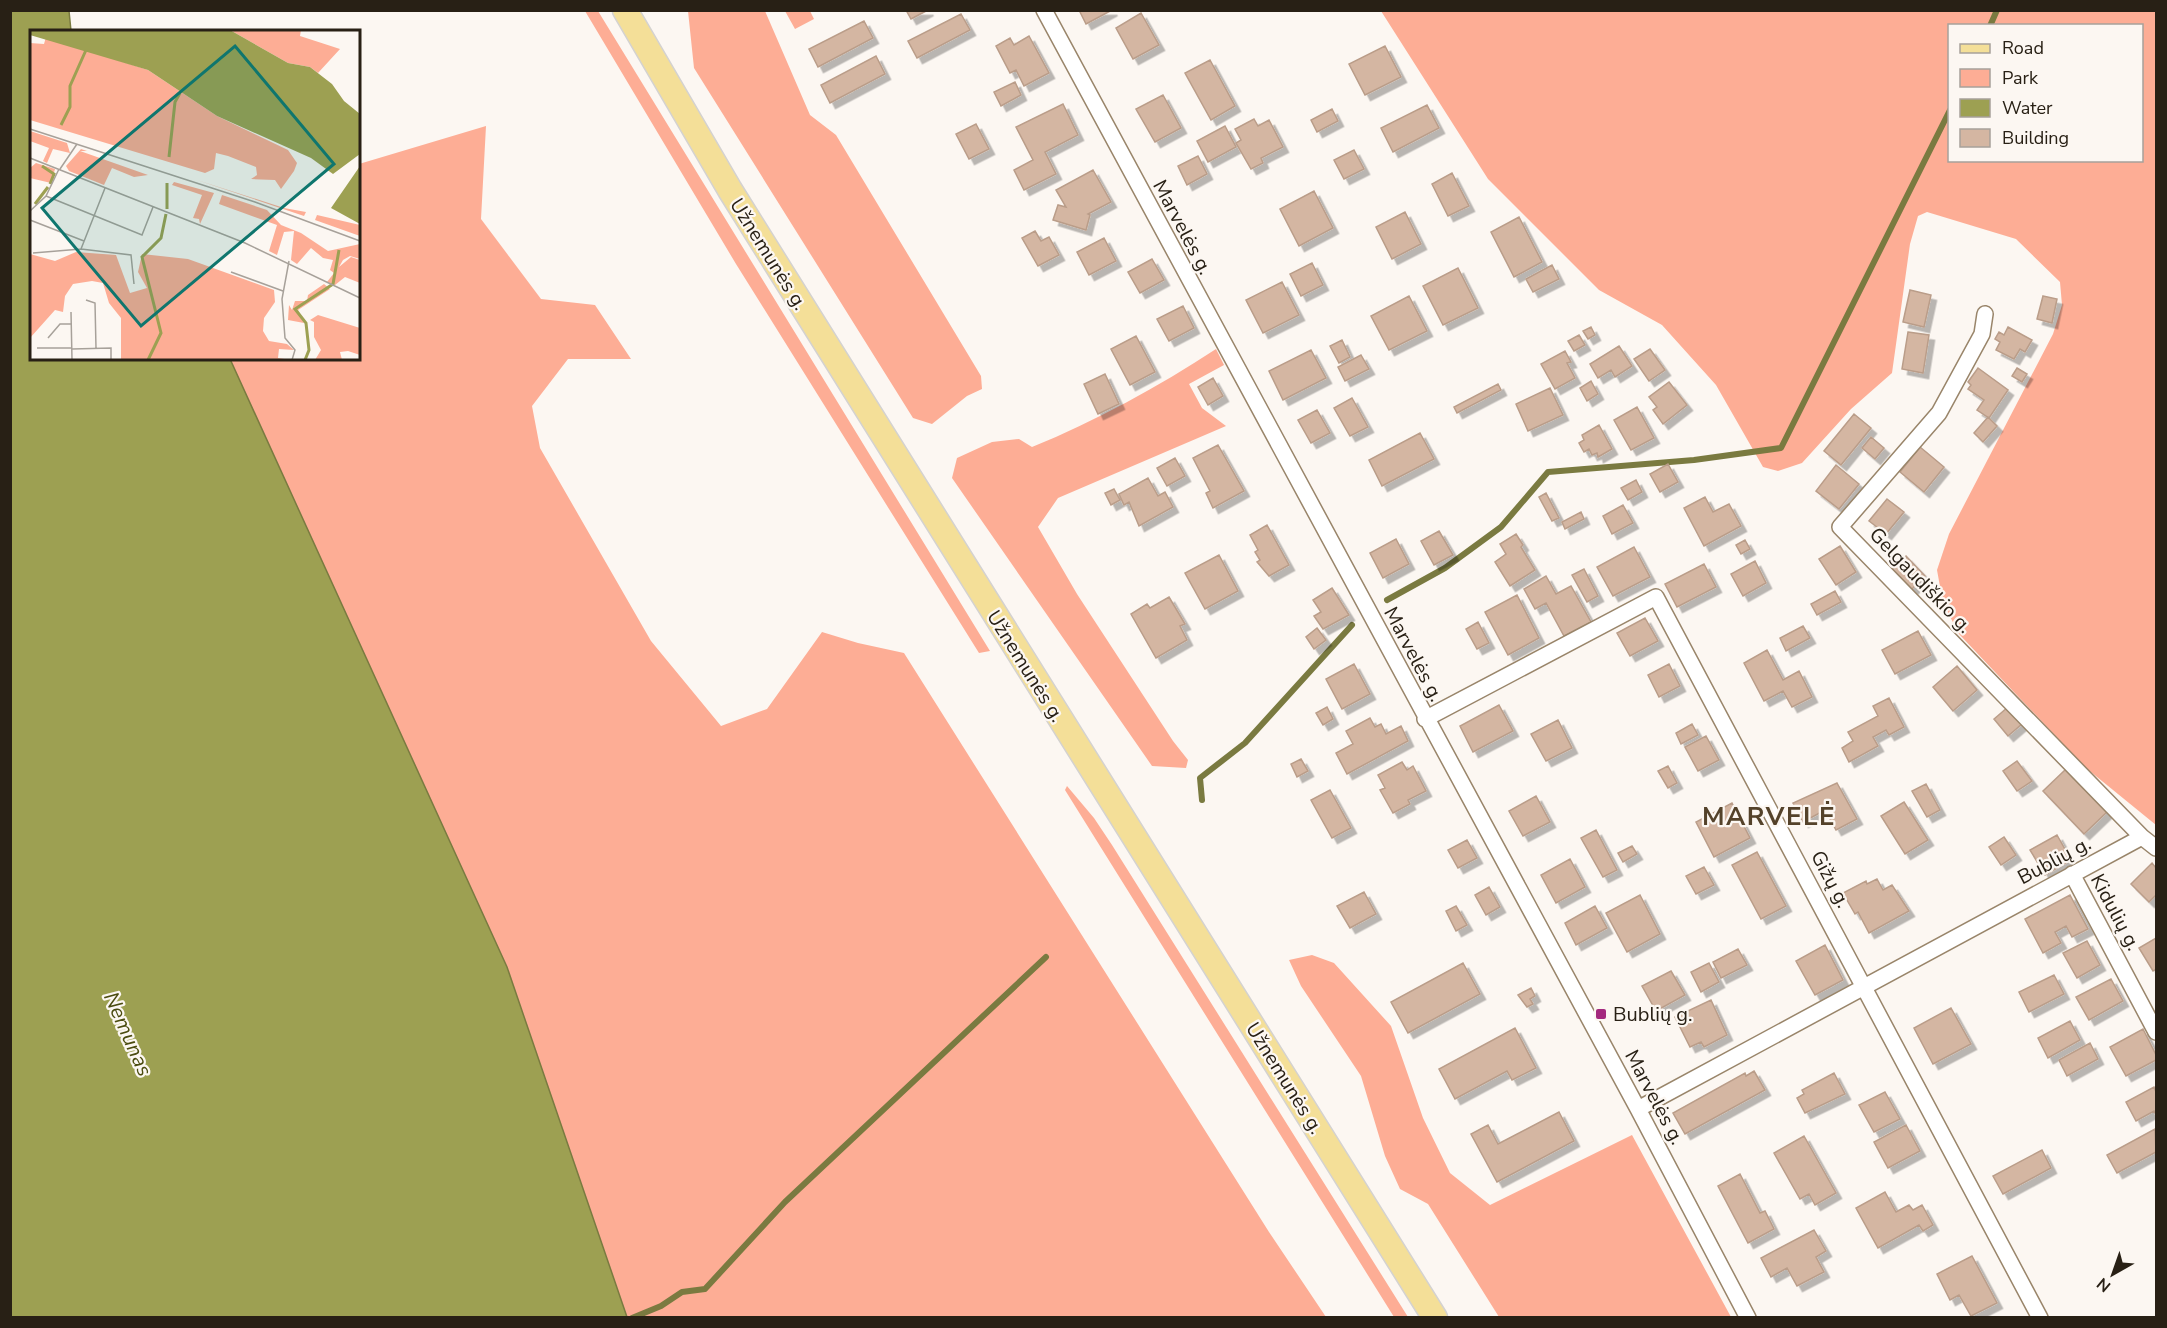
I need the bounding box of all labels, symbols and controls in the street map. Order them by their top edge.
legend [1948,24,2143,162]
inset map [30,30,360,360]
text: Road [2002,36,2044,60]
text: Park [2002,66,2039,90]
text: Water [2002,96,2053,120]
text: Building [2002,126,2069,150]
street label: Marvelės g. [1146,175,1219,279]
street label: Užnemunės g. [723,193,814,315]
street label: Gelgaudiškio g. [1863,521,1978,639]
street label: Marvelės g. [1377,602,1450,706]
street label: Užnemunės g. [980,605,1071,727]
district label: MARVELĖ [1702,799,1836,834]
street label: Bublių g. [2013,830,2096,891]
street label: Gižų g. [1804,846,1857,913]
street label: Kidulių g. [2084,869,2147,955]
water label: Nemunas [97,987,159,1081]
place label: Bublių g. [1613,1001,1693,1028]
marker: Bublių g. [1594,1007,1608,1021]
street label: Užnemunės g. [1239,1017,1330,1139]
street label: Marvelės g. [1618,1045,1691,1149]
north arrow [2083,1244,2143,1304]
text: N [2092,1272,2116,1297]

